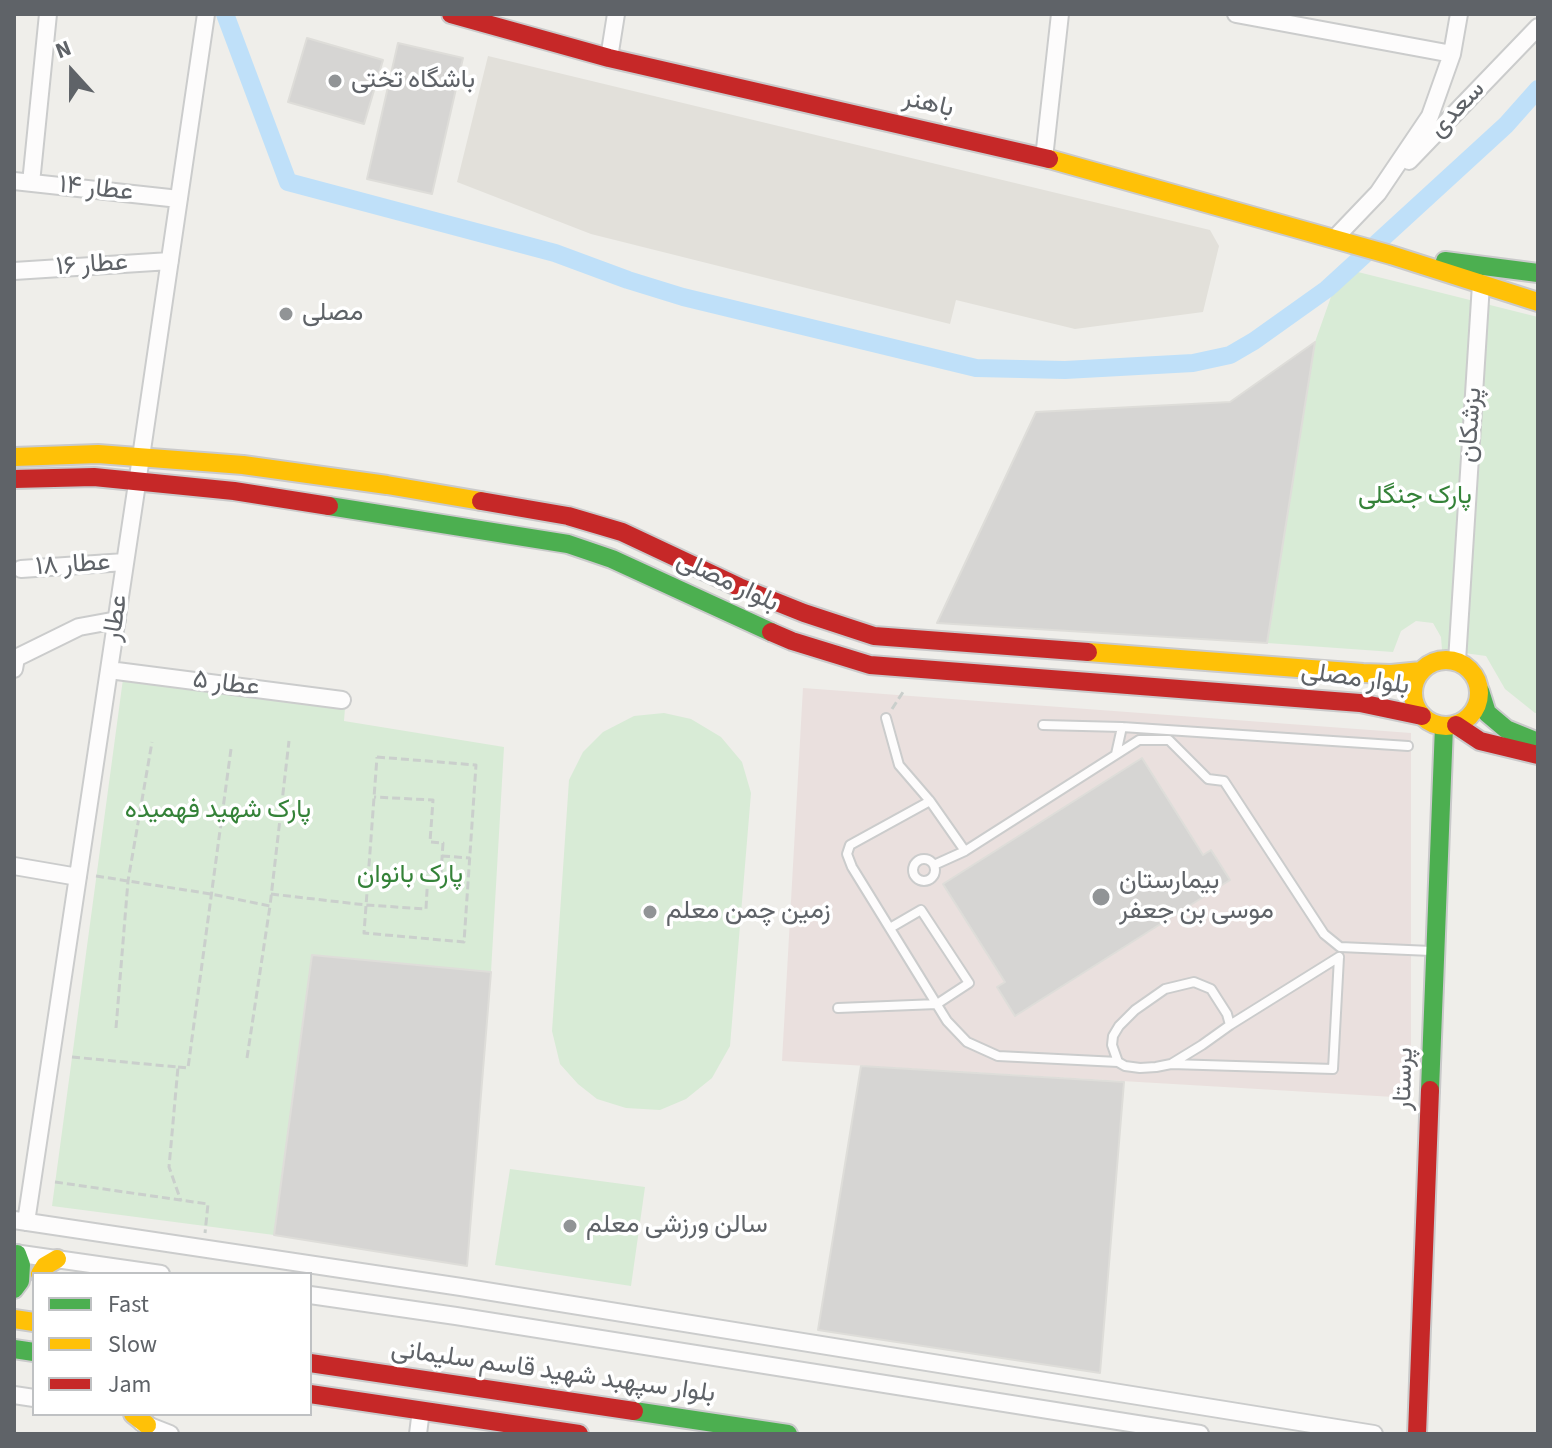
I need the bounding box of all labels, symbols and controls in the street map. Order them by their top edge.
north arrow [32,32,112,112]
text: N [51,32,76,67]
place label: باشگاه تختی [351,65,475,97]
marker: باشگاه تختی [326,72,344,90]
street label: سعدی [1423,75,1493,145]
street label: باهنر [899,84,957,126]
street label: عطار ۱۴ [57,171,135,209]
street label: عطار ۱۶ [55,248,129,284]
place label: مصلی [302,298,363,330]
marker: مصلی [277,305,295,323]
street label: پزشکان [1454,386,1490,464]
park label: پارک جنگلی [1358,481,1472,513]
street label: بلوار مصلی [671,546,783,620]
street label: عطار ۱۸ [35,548,111,584]
street label: عطار [98,592,136,644]
street label: بلوار مصلی [1299,657,1411,703]
street label: عطار ۵ [191,665,261,705]
park label: پارک شهید فهمیده [125,795,311,827]
park label: پارک بانوان [357,860,463,892]
place label: بیمارستان موسی بن جعفر [1119,866,1274,928]
marker: بیمارستان موسی بن جعفر [1090,886,1112,908]
place label: زمین چمن معلم [666,896,831,928]
marker: زمین چمن معلم [641,903,659,921]
street label: پرستار [1388,1047,1422,1111]
place label: سالن ورزشی معلم [586,1210,768,1242]
marker: سالن ورزشی معلم [561,1217,579,1235]
legend [32,1272,312,1416]
text: Fast [108,1287,149,1322]
text: Slow [108,1327,157,1362]
street label: بلوار سپهبد شهید قاسم سلیمانی [389,1335,717,1411]
text: Jam [108,1367,152,1402]

